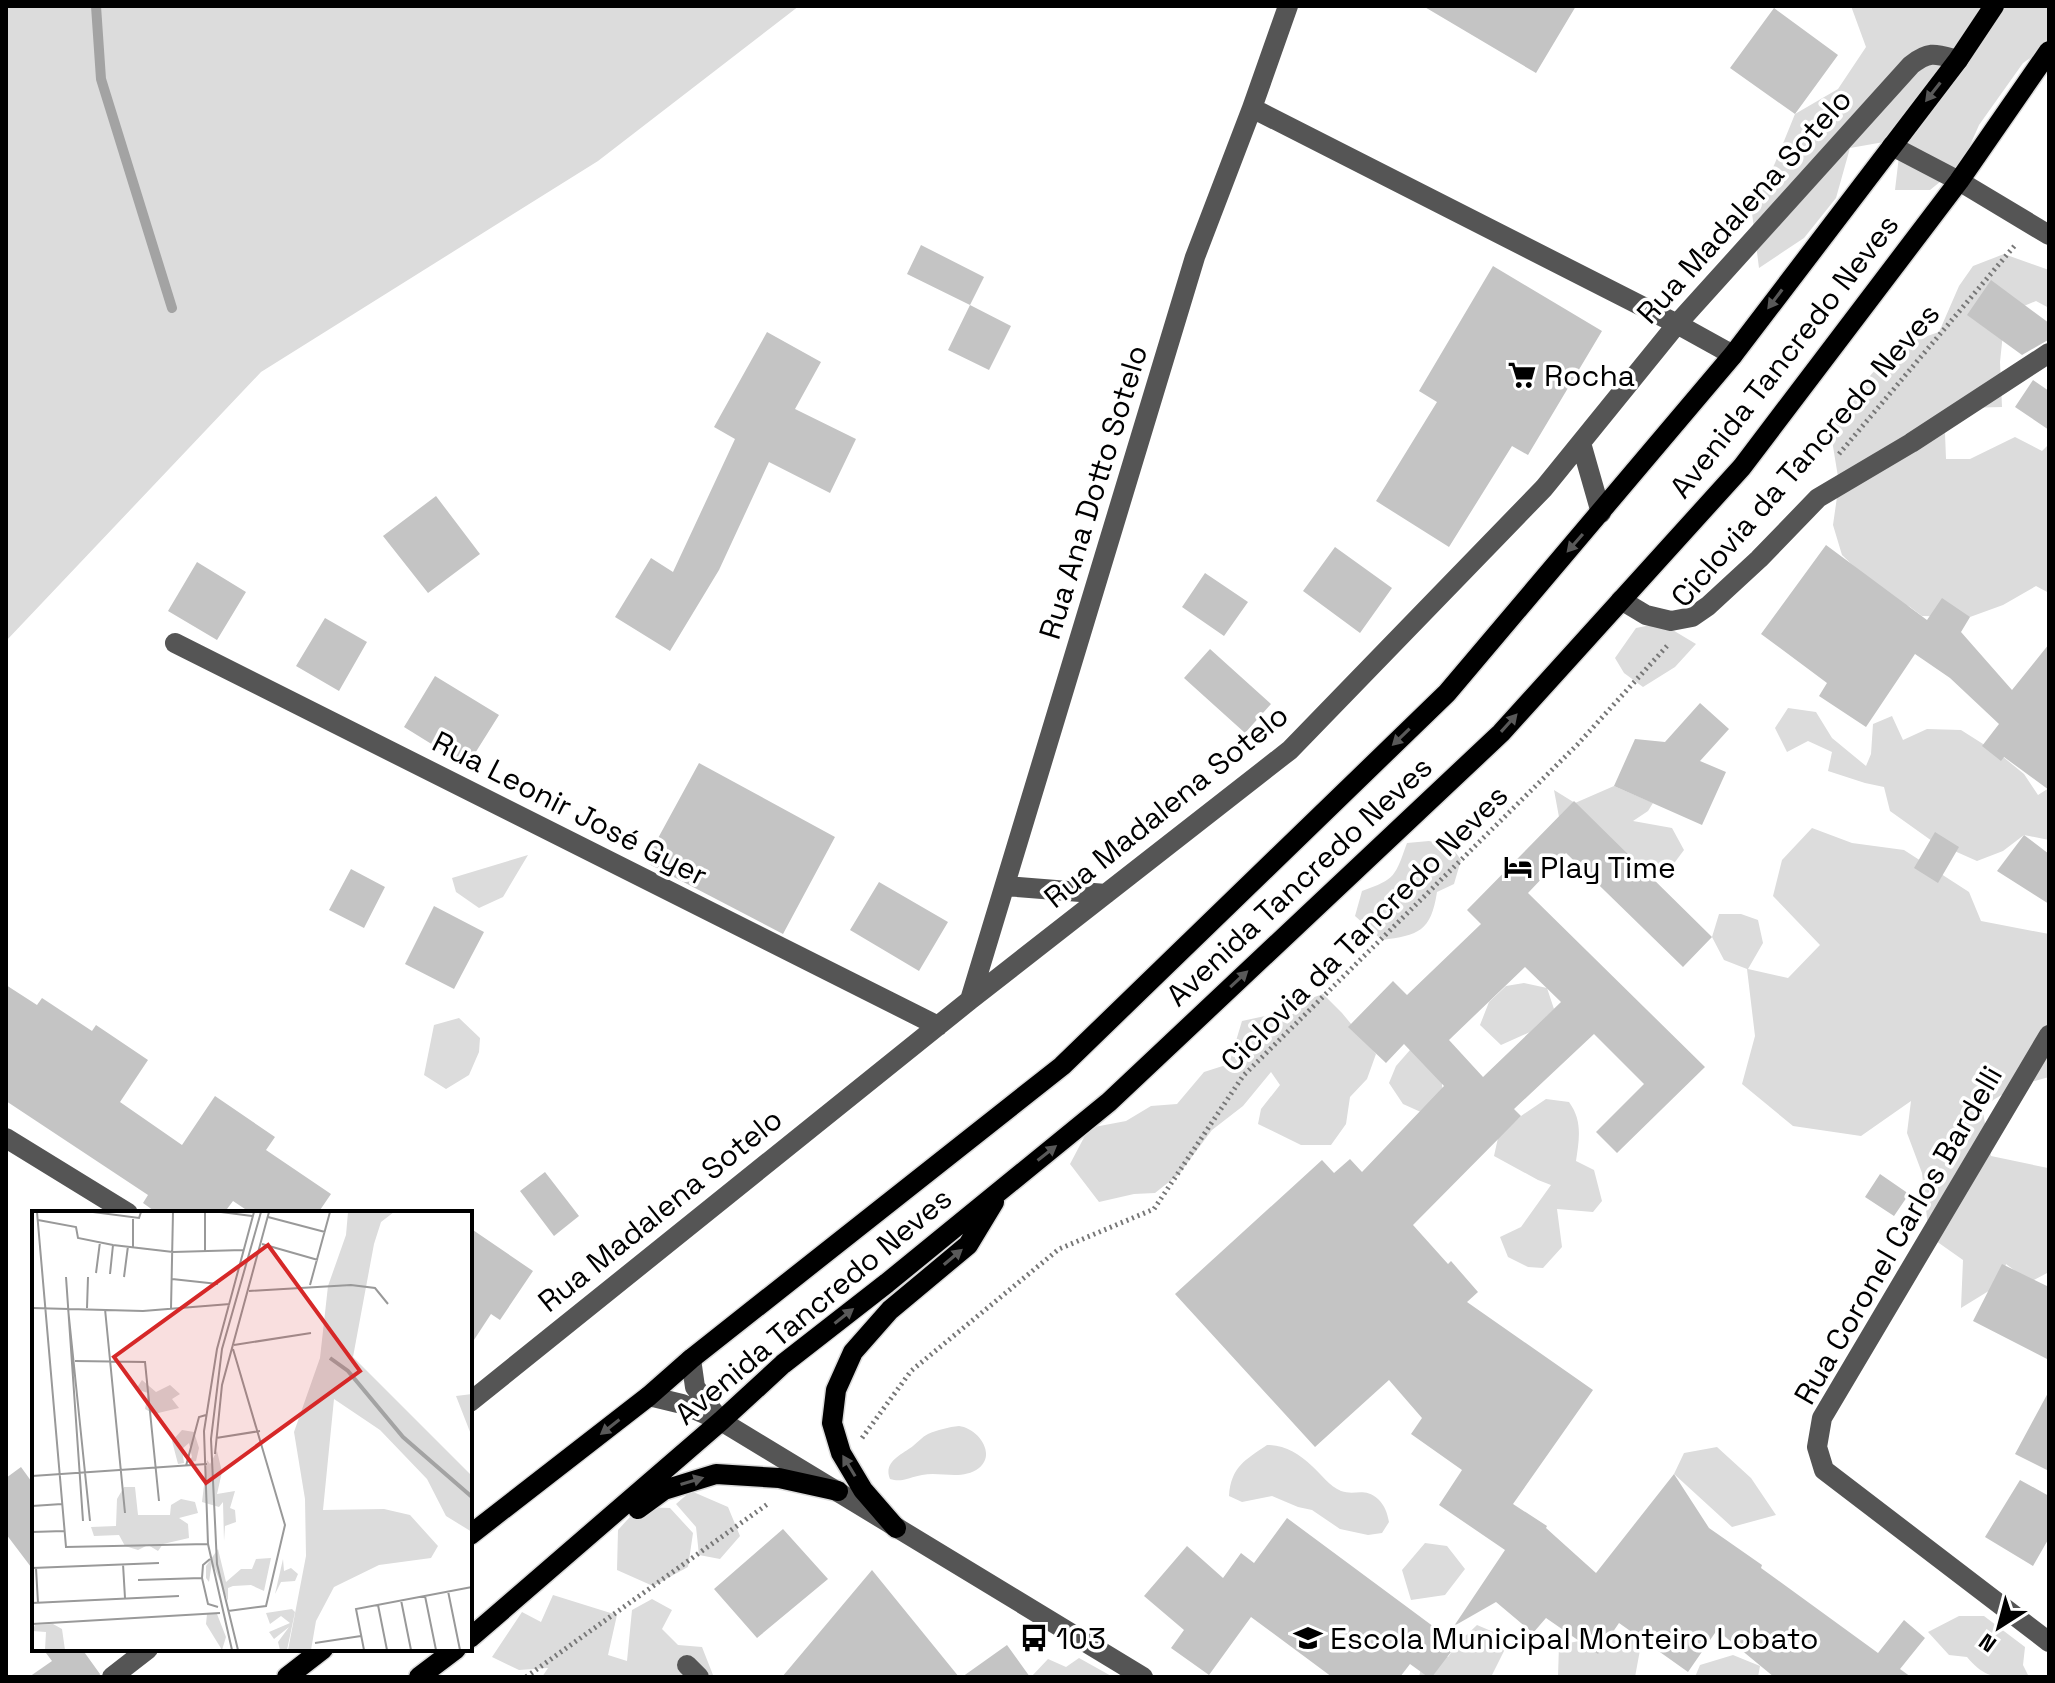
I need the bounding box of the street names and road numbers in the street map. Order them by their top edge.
street label: Rua Madalena Sotelo [1628,80,1860,332]
street label: Avenida Tancredo Neves [1661,206,1907,506]
street label: Ciclovia da Tancredo Neves [1662,295,1948,615]
street label: Rua Ana Dotto Sotelo [1030,340,1156,644]
street label: Rua Madalena Sotelo [1036,695,1296,917]
street label: Rua Leonir José Gyer [426,722,714,894]
street label: Avenida Tancredo Neves [1158,747,1440,1015]
street label: Ciclovia da Tancredo Neves [1212,776,1516,1080]
street label: Rua Coronel Carlos Bardelli [1785,1059,2011,1411]
street label: Rua Madalena Sotelo [530,1099,790,1321]
street label: Avenida Tancredo Neves [666,1179,960,1433]

